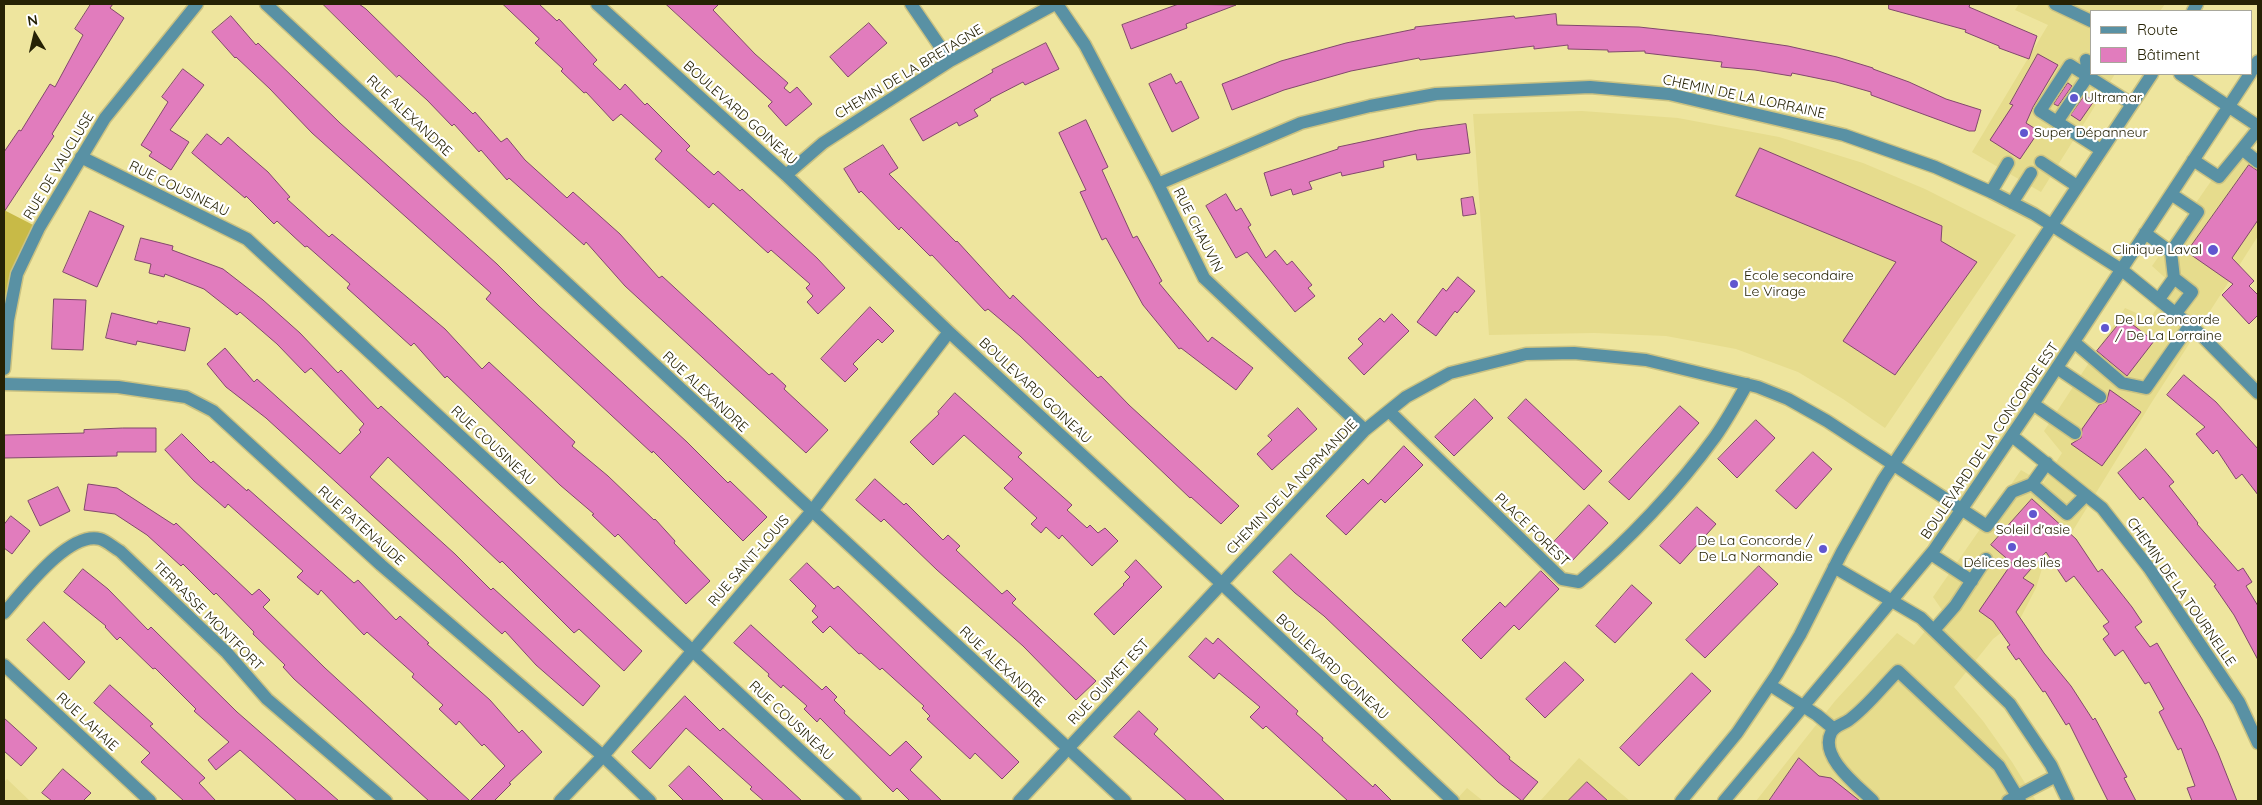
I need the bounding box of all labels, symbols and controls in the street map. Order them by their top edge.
north arrow [10,10,60,60]
text: N [26,10,39,30]
legend [2090,10,2252,75]
text: Route [2137,20,2178,39]
street label: CHEMIN DE LA BRETAGNE [832,21,986,123]
text: Bâtiment [2137,45,2200,64]
street label: BOULEVARD GOINEAU [680,57,800,169]
street label: RUE ALEXANDRE [363,72,455,160]
street label: CHEMIN DE LA LORRAINE [1661,72,1827,122]
place label: Ultramar [2084,90,2142,106]
marker: Ultramar [2068,92,2080,104]
street label: RUE DE VAUCLUSE [20,109,98,223]
place label: Super Dépanneur [2034,125,2148,141]
marker: Super Dépanneur [2018,127,2030,139]
street label: RUE COUSINEAU [126,158,232,220]
street label: RUE CHAUVIN [1170,185,1226,275]
place label: Clinique Laval [2113,242,2202,258]
marker: Clinique Laval [2206,243,2220,257]
place label: École secondaire Le Virage [1744,268,1854,300]
marker: École secondaire Le Virage [1728,278,1740,290]
place label: De La Concorde / De La Lorraine [2115,312,2222,344]
marker: De La Concorde / De La Lorraine [2099,322,2111,334]
street label: BOULEVARD GOINEAU [975,335,1095,447]
street label: BOULEVARD DE LA CONCORDE EST [1918,339,2062,543]
street label: RUE ALEXANDRE [659,348,751,436]
street label: RUE COUSINEAU [447,403,539,489]
street label: CHEMIN DE LA NORMANDIE [1223,416,1361,558]
street label: RUE PATENAUDE [314,483,408,569]
street label: PLACE FOREST [1491,490,1573,570]
marker: Soleil d'asie [2027,508,2039,520]
street label: RUE SAINT-LOUIS [705,512,793,610]
street label: CHEMIN DE LA TOURNELLE [2123,514,2239,670]
place label: Soleil d'asie [1996,522,2070,538]
place label: De La Concorde / De La Normandie [1697,533,1813,566]
marker: Délices des îles [2006,541,2018,553]
marker: De La Concorde / De La Normandie [1817,543,1829,555]
place label: Délices des îles [1963,555,2061,571]
street label: TERRASSE MONTFORT [149,557,267,675]
street label: BOULEVARD GOINEAU [1272,611,1392,723]
street label: RUE ALEXANDRE [956,623,1048,711]
street label: RUE OUIMET EST [1065,636,1153,728]
street label: RUE COUSINEAU [745,678,837,764]
street label: RUE LAHAIE [53,689,121,755]

